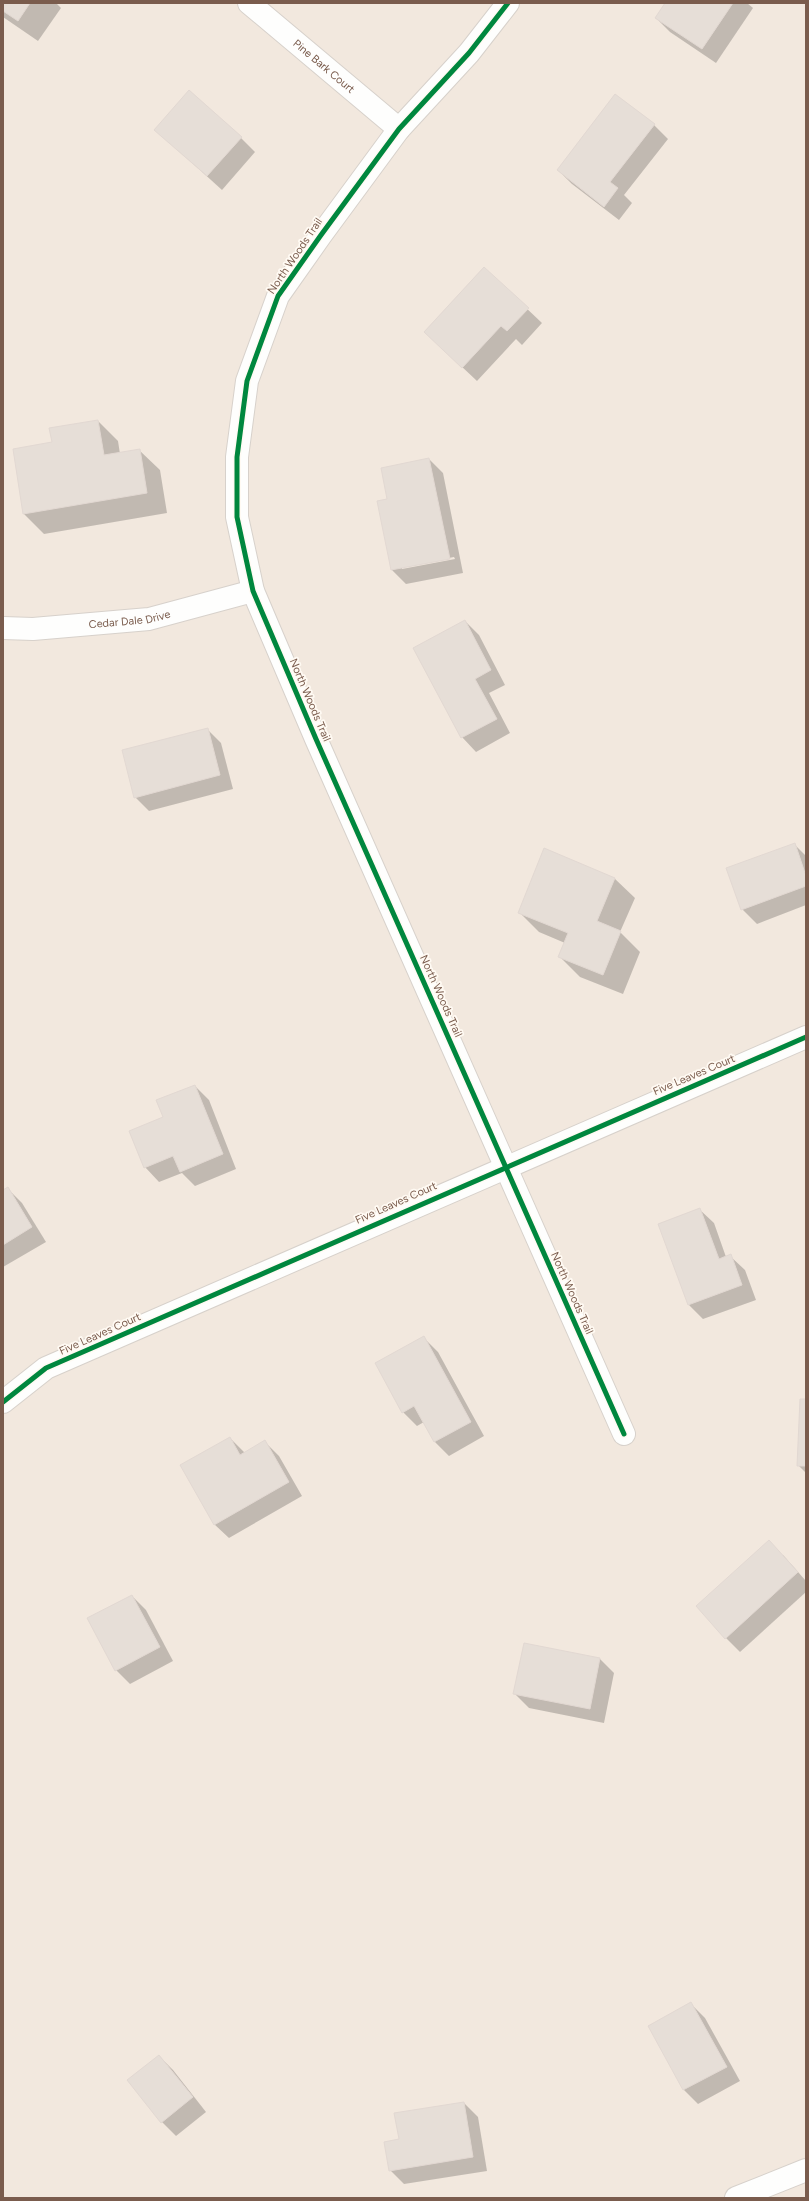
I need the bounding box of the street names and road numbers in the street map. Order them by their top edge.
street label: Pine Bark Court [291,37,357,96]
street label: North Woods Trail [265,216,325,296]
street label: Cedar Dale Drive [88,607,172,631]
street label: North Woods Trail [287,657,333,743]
street label: North Woods Trail [417,953,465,1039]
street label: Five Leaves Court [651,1052,737,1098]
street label: Five Leaves Court [353,1179,439,1227]
street label: North Woods Trail [548,1250,596,1336]
street label: Five Leaves Court [57,1310,143,1358]

